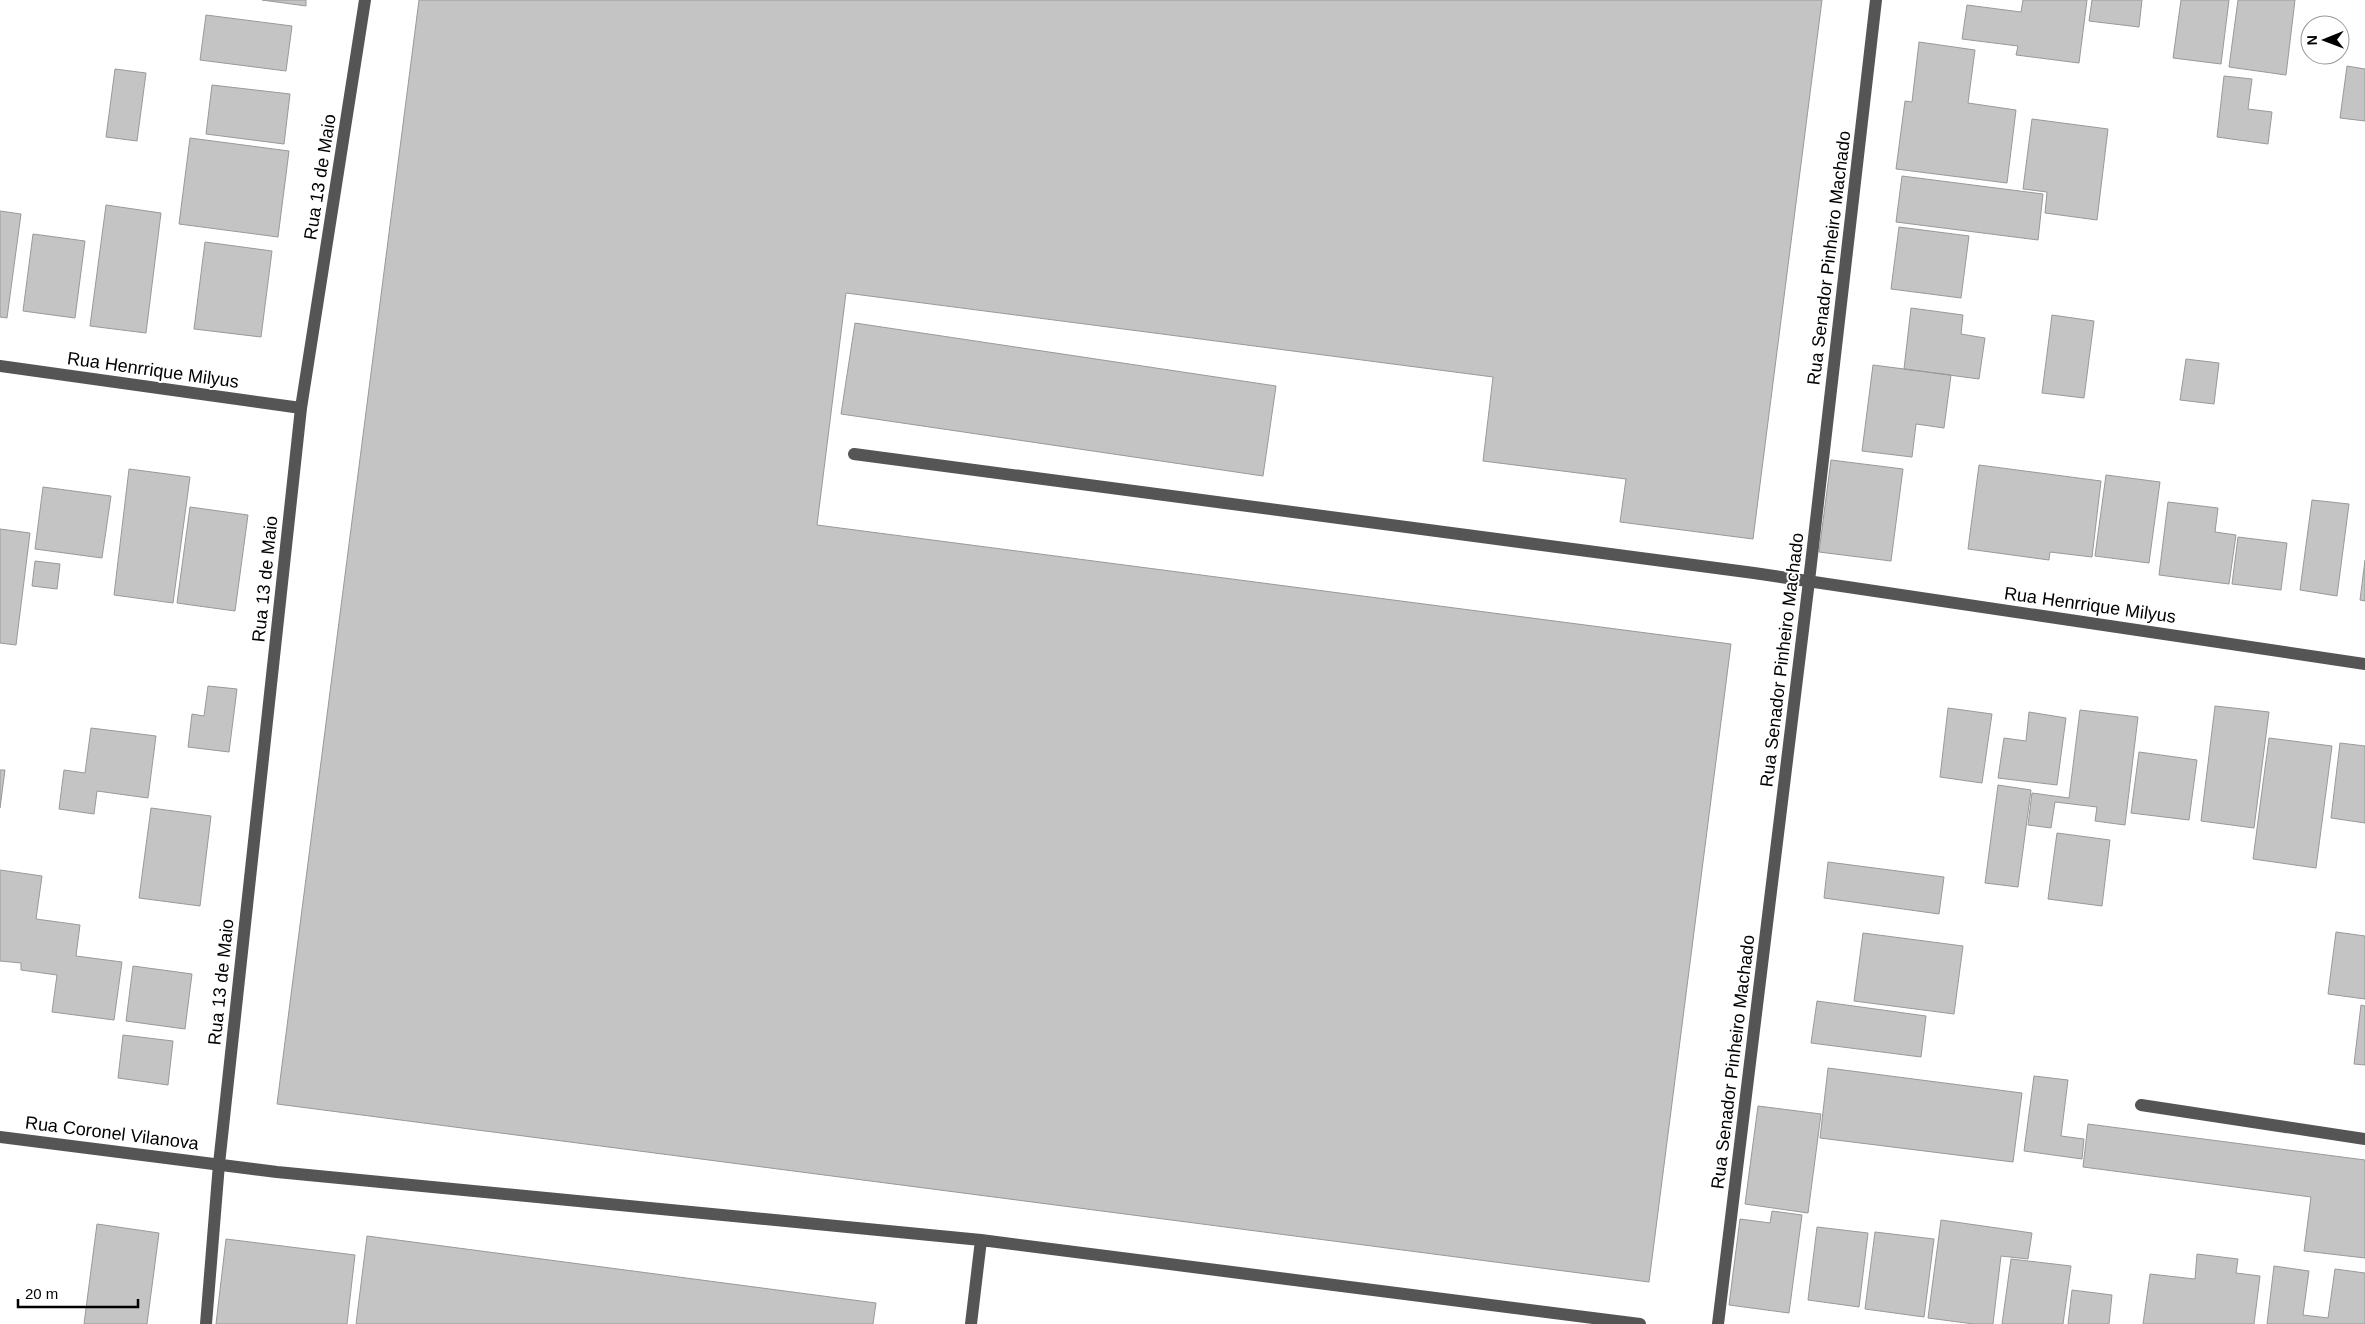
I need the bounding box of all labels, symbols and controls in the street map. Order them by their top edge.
north arrow [2300,15,2350,65]
text: N [2304,35,2320,45]
street label: Rua 13 de Maio [300,113,340,241]
street label: Rua Senador Pinheiro Machado [1803,130,1855,386]
street label: Rua Henrrique Milyus [66,348,240,392]
street label: Rua 13 de Maio [248,515,282,643]
street label: Rua Senador Pinheiro Machado [1756,532,1808,788]
street label: Rua Henrrique Milyus [2003,583,2177,627]
street label: Rua 13 de Maio [204,918,238,1046]
street label: Rua Senador Pinheiro Machado [1707,934,1759,1190]
street label: Rua Coronel Vilanova [24,1112,201,1154]
scale bar [18,1276,138,1308]
text: 20 m [25,1285,58,1302]

